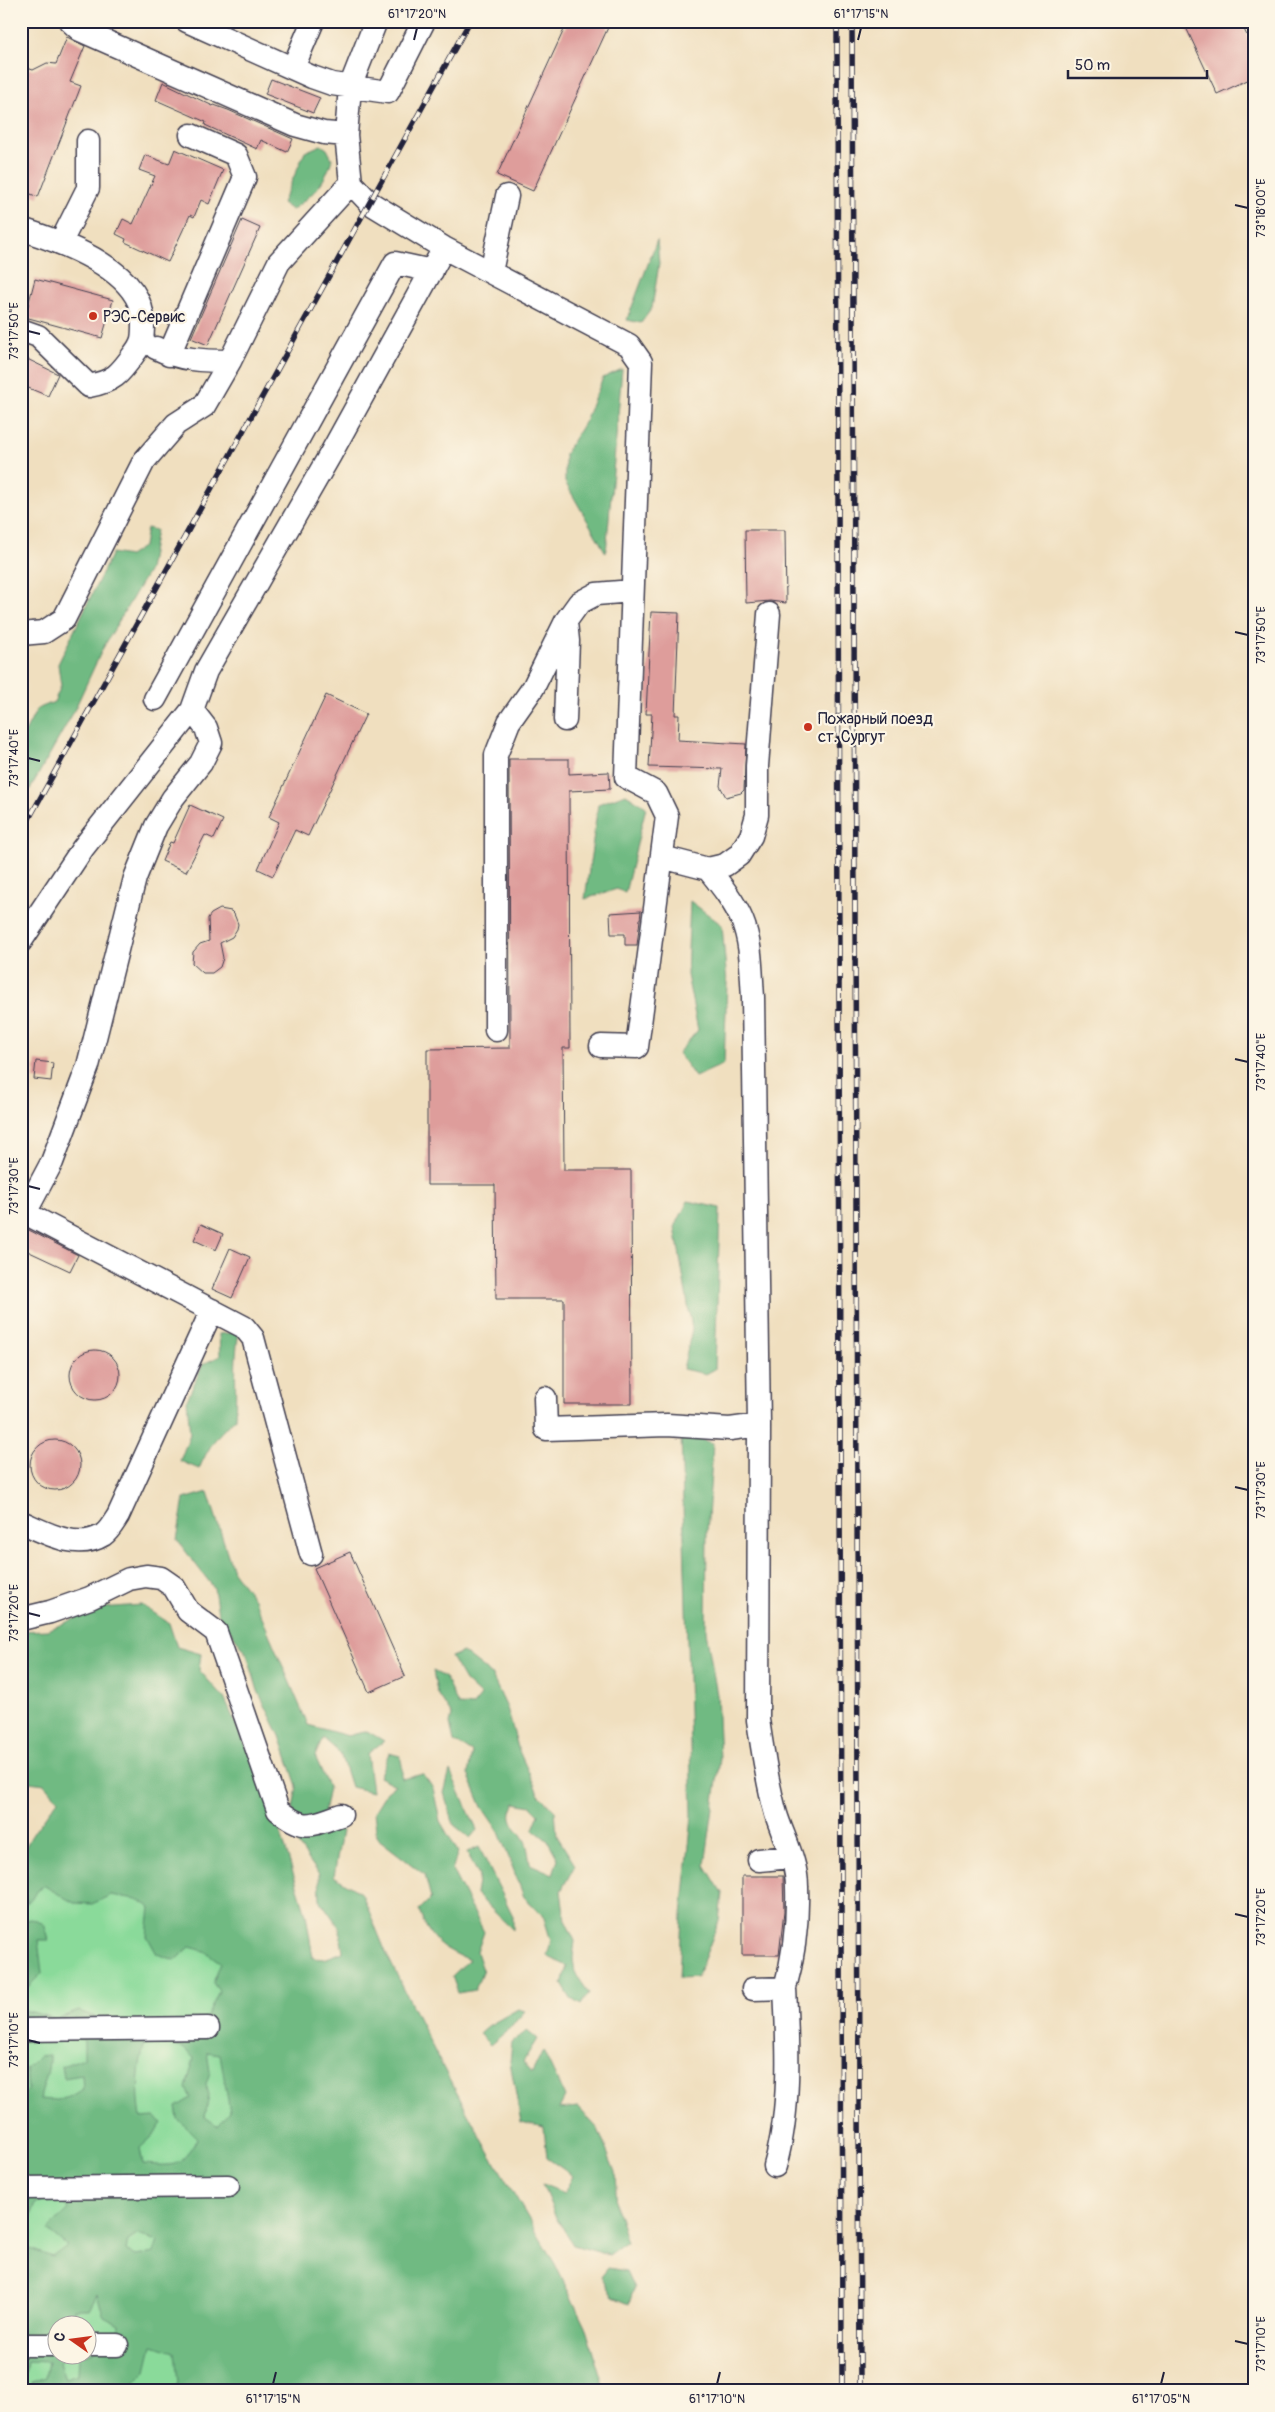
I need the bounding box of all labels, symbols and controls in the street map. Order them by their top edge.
text: 61°17'20"N [388,7,446,22]
text: 61°17'15"N [834,7,888,22]
scale bar [1068,48,1206,80]
text: 50 m [1075,56,1110,75]
text: 73°18'00"E [1254,179,1269,237]
text: 73°17'50"E [7,302,22,360]
place label: РЭС-Сервис [103,307,186,327]
marker: РЭС-Сервис [87,310,99,322]
text: 73°17'50"E [1254,606,1269,664]
place label: Пожарный поезд ст. Сургут [818,709,933,747]
marker: Пожарный поезд ст. Сургут [802,721,814,733]
text: 73°17'40"E [7,729,22,787]
text: 73°17'40"E [1254,1033,1269,1091]
text: 73°17'30"E [7,1157,22,1215]
text: 73°17'30"E [1254,1461,1269,1519]
text: 73°17'20"E [7,1584,22,1642]
text: 73°17'20"E [1254,1888,1269,1946]
text: 73°17'10"E [7,2012,22,2068]
north arrow [48,2314,98,2364]
text: 73°17'10"E [1254,2316,1269,2372]
text: С [51,2330,69,2343]
text: 61°17'15"N [246,2392,300,2407]
text: 61°17'10"N [689,2392,745,2407]
text: 61°17'05"N [1132,2392,1190,2407]

